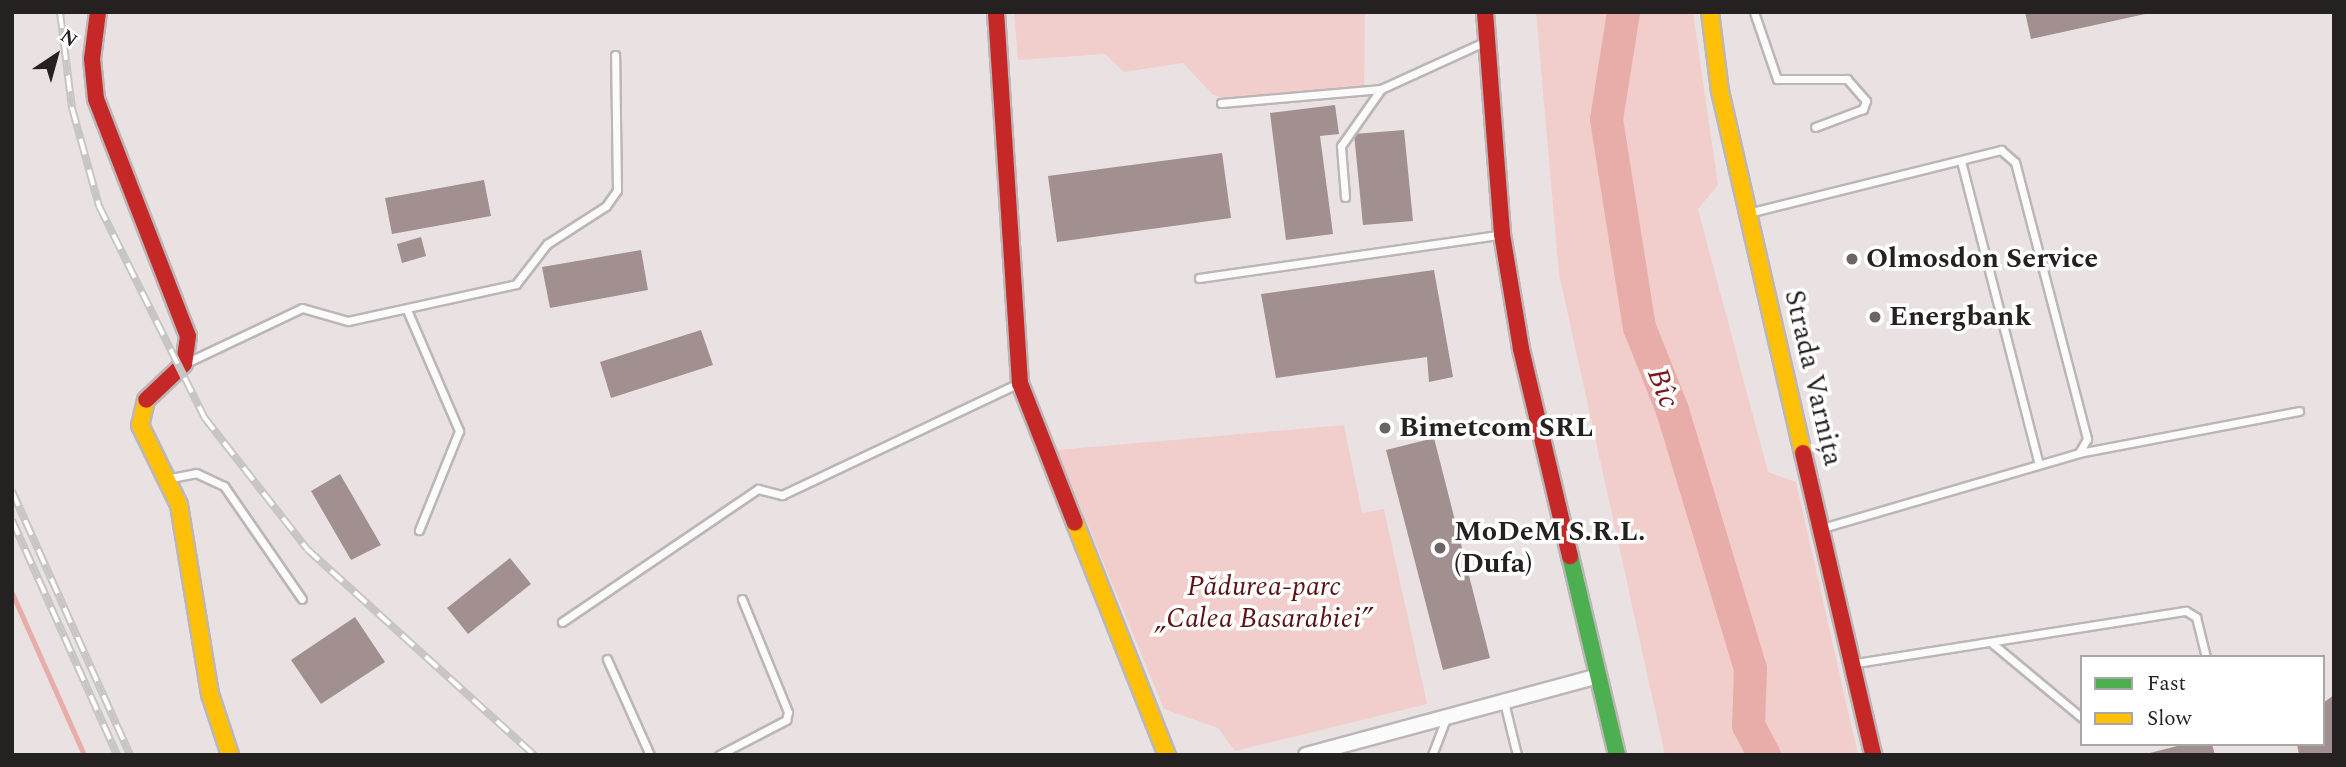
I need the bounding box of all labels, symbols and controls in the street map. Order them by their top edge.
north arrow [21,21,91,91]
text: N [54,22,83,55]
place label: Olmosdon Service [1866,242,2098,276]
marker: Olmosdon Service [1844,251,1860,267]
street label: Strada Varnița [1776,287,1850,469]
place label: Energbank [1889,300,2031,334]
marker: Energbank [1867,309,1883,325]
water label: Bîc [1639,363,1687,413]
place label: Bimetcom SRL [1399,411,1593,445]
marker: Bimetcom SRL [1377,420,1393,436]
place label: MoDeM S.R.L. (Dufa) [1454,515,1645,581]
marker: MoDeM S.R.L. (Dufa) [1432,540,1448,556]
park label: Pădurea-parc „Calea Basarabiei” [1156,570,1372,636]
legend [2080,655,2325,746]
text: Fast [2147,668,2186,700]
text: Slow [2147,703,2191,735]

